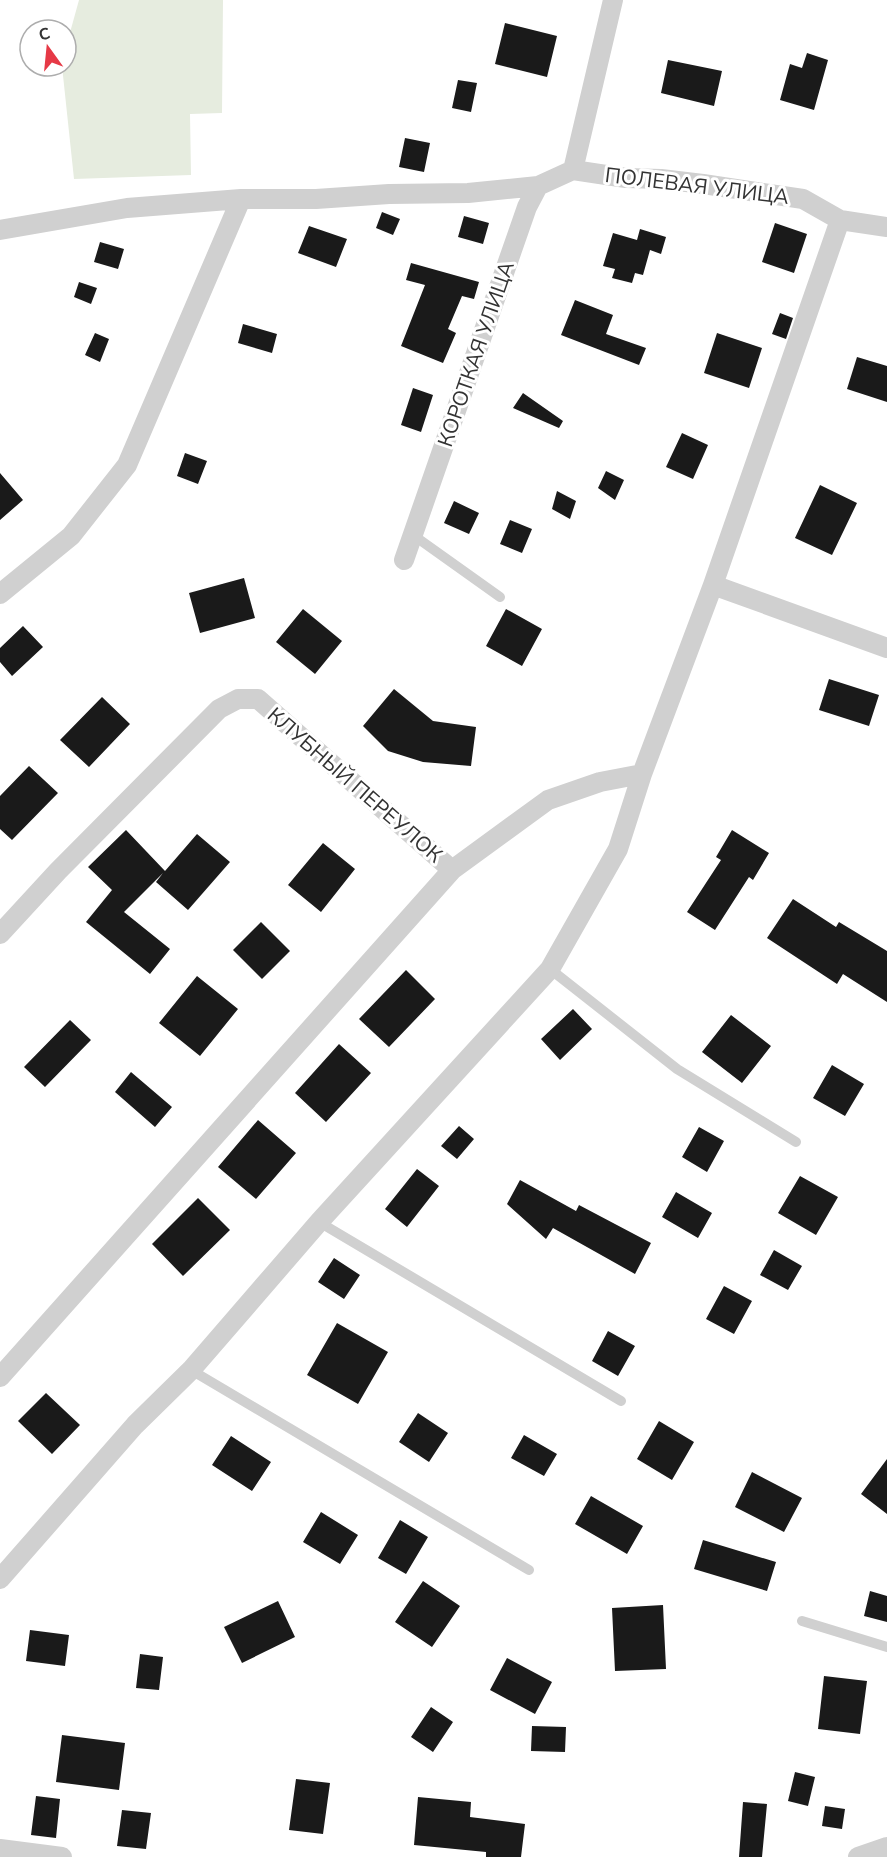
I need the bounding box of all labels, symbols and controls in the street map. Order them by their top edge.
north arrow [18,18,78,78]
text: С [36,22,53,47]
street label: ПОЛЕВАЯ УЛИЦА [603,161,791,211]
street label: КОРОТКАЯ УЛИЦА [431,257,521,451]
street label: КЛУБНЫЙ ПЕРЕУЛОК [261,701,449,869]

